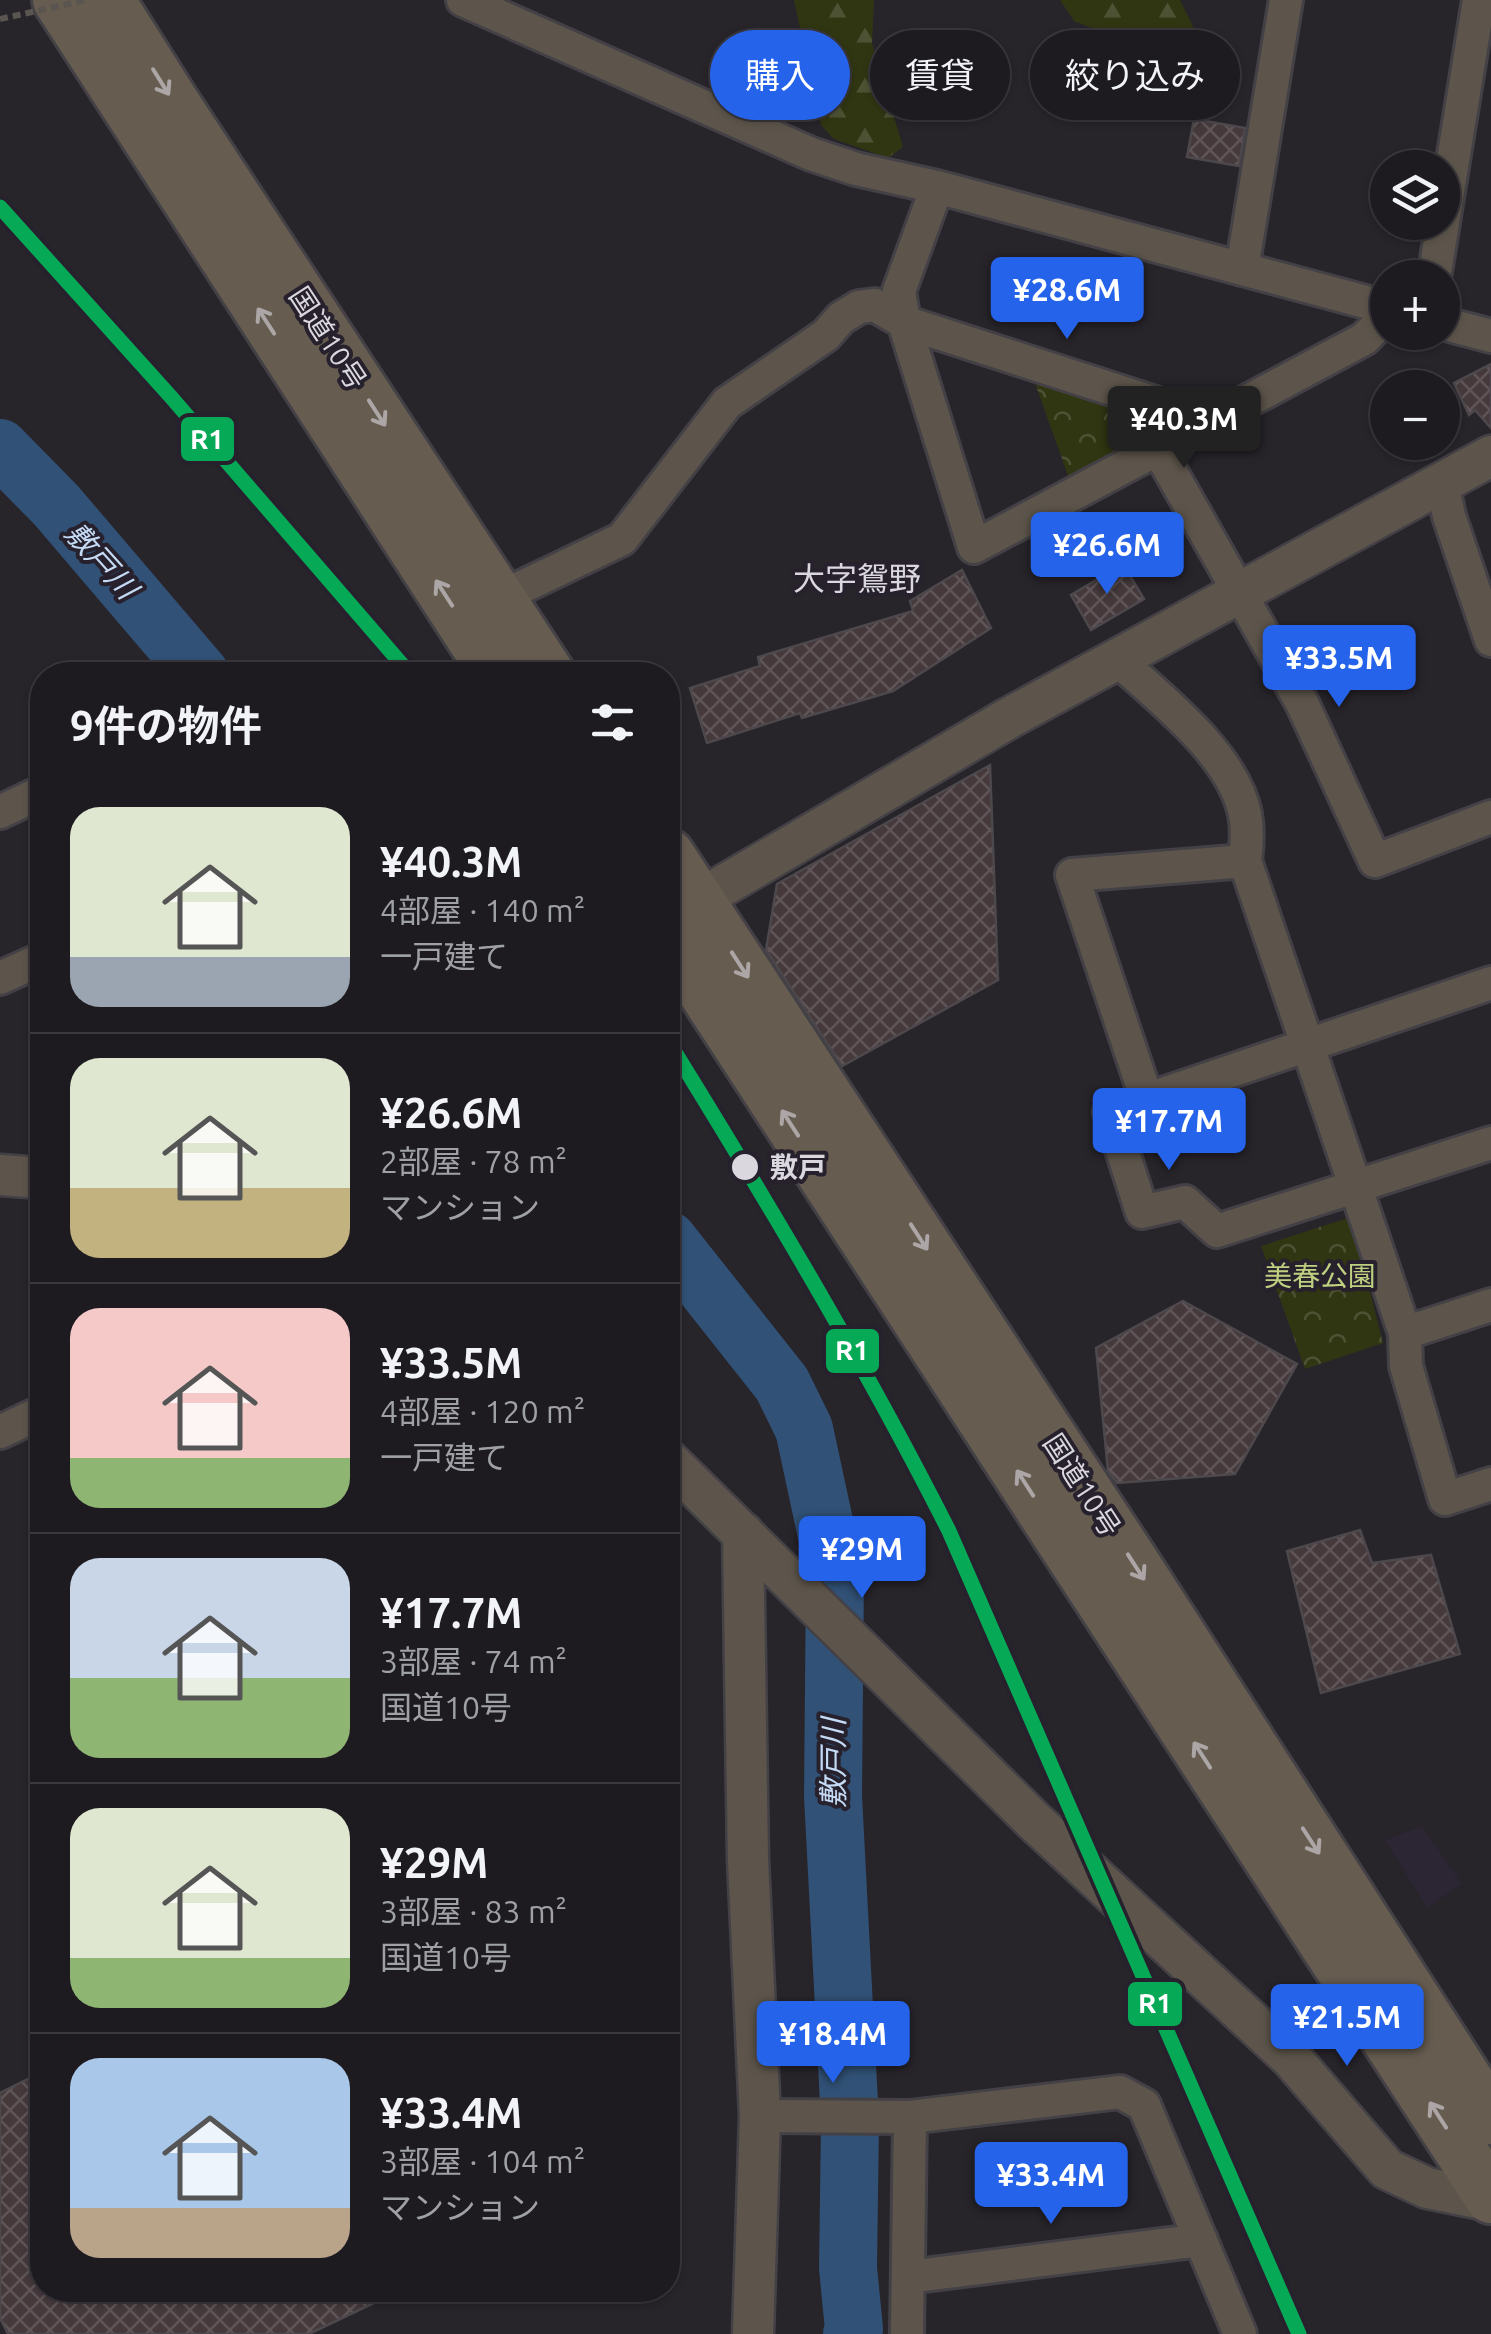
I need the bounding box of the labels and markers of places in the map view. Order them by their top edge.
pin: ¥28.6M [986,257,1148,342]
pin: ¥40.3M [1103,386,1265,471]
pin: ¥26.6M [1026,512,1188,597]
pin: ¥33.5M [1258,625,1420,710]
pin: ¥17.7M [1088,1088,1250,1173]
marker: 敷戸 [729,1151,761,1183]
place label: 敷戸 [770,1151,826,1182]
pin: ¥29M [803,1516,921,1601]
pin: ¥21.5M [1266,1984,1428,2069]
pin: ¥18.4M [752,2001,914,2086]
pin: ¥33.4M [970,2142,1132,2227]

